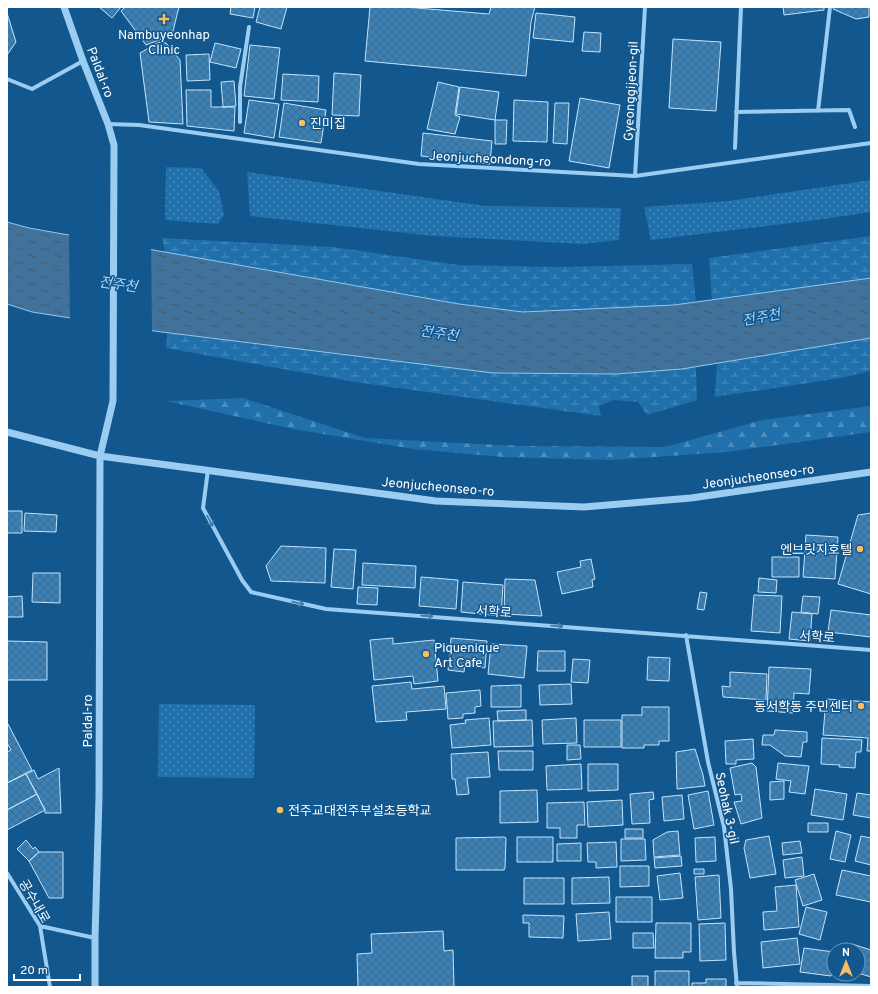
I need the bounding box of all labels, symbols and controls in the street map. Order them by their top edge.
marker: Nambuyeonhap Clinic [158,13,170,25]
place label: Nambuyeonhap Clinic [118,28,210,59]
street label: Gyeonggijeon-gil [621,41,643,141]
street label: Paldal-ro [82,45,116,100]
place label: 진미집 [310,117,346,133]
marker: 진미집 [297,118,307,128]
street label: Jeonjucheondong-ro [428,149,551,171]
water label: 전주천 [97,274,139,297]
water label: 전주천 [741,306,783,331]
water label: 전주천 [418,323,460,346]
street label: Jeonjucheonseo-ro [701,462,815,494]
street label: Jeonjucheonseo-ro [381,475,495,501]
one-way arrow [207,515,215,527]
place label: 엔브릿지호텔 [780,543,852,559]
marker: 엔브릿지호텔 [855,544,865,554]
one-way arrow [291,599,304,607]
street label: 서학로 [475,603,512,622]
one-way arrow [420,613,433,620]
one-way arrow [550,622,563,629]
street label: 서학로 [798,628,835,647]
place label: Piquenique Art Cafe [434,641,499,672]
marker: Piquenique Art Cafe [421,649,431,659]
street label: Paldal-ro [81,695,97,747]
place label: 동서학동 주민센터 [754,699,853,716]
marker: 동서학동 주민센터 [856,701,866,711]
street label: Seohak 3-gil [711,771,741,846]
place label: 전주교대전주부설초등학교 [288,803,432,820]
marker: 전주교대전주부설초등학교 [275,805,285,815]
street label: 공수내로 [14,877,52,927]
north arrow [826,942,866,982]
text: N [842,946,850,960]
scale bar [14,956,80,982]
text: 20 m [20,963,48,979]

